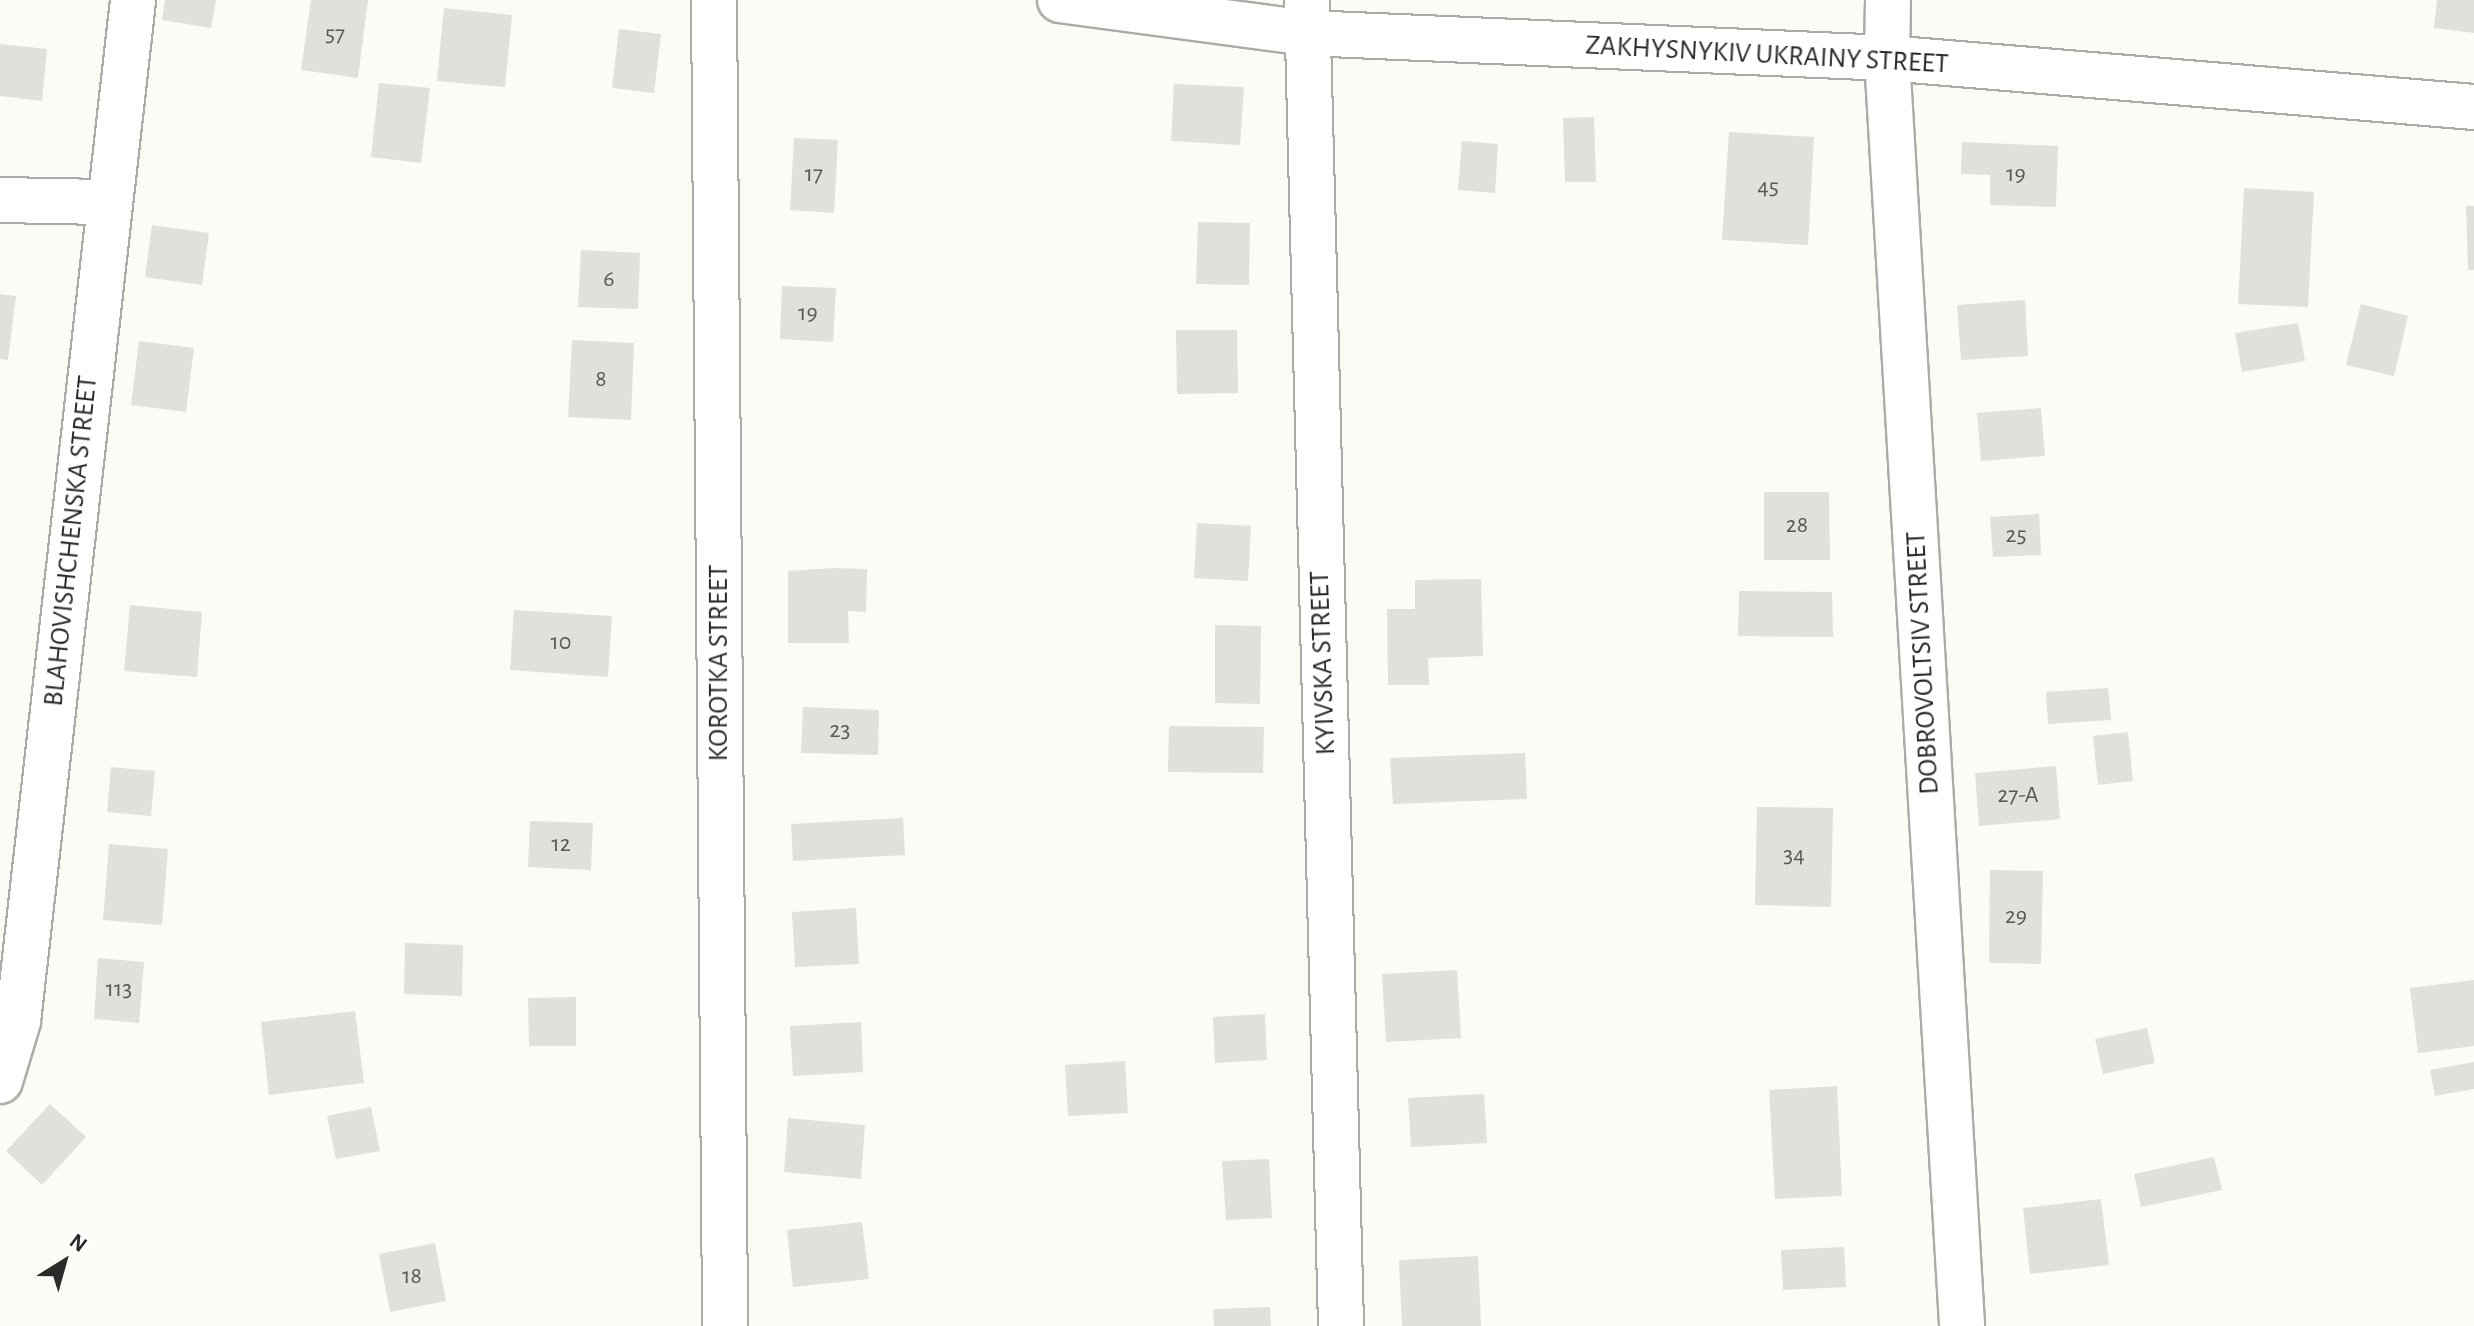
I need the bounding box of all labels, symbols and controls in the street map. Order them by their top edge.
house number: 57 [325,21,345,49]
street label: ZAKHYSNYKIV UKRAINY STREET [1585,29,1949,81]
house number: 17 [805,161,823,189]
house number: 19 [2006,161,2026,189]
house number: 45 [1757,174,1779,202]
house number: 6 [603,266,615,294]
house number: 19 [798,300,818,328]
house number: 8 [595,366,607,394]
street label: BLAHOVISHCHENSKA STREET [37,374,105,708]
house number: 28 [1786,512,1808,540]
house number: 25 [2006,522,2026,550]
street label: DOBROVOLTSIV STREET [1899,531,1947,795]
street label: KOROTKA STREET [702,565,736,761]
street label: KYIVSKA STREET [1303,570,1343,756]
house number: 10 [551,629,571,657]
house number: 23 [830,717,850,745]
house number: 27-А [1997,782,2039,810]
house number: 12 [551,831,571,859]
house number: 34 [1783,842,1805,870]
house number: 29 [2005,903,2027,931]
house number: 113 [106,976,132,1004]
north arrow [24,1222,104,1302]
text: N [66,1229,91,1256]
house number: 18 [402,1263,422,1291]

